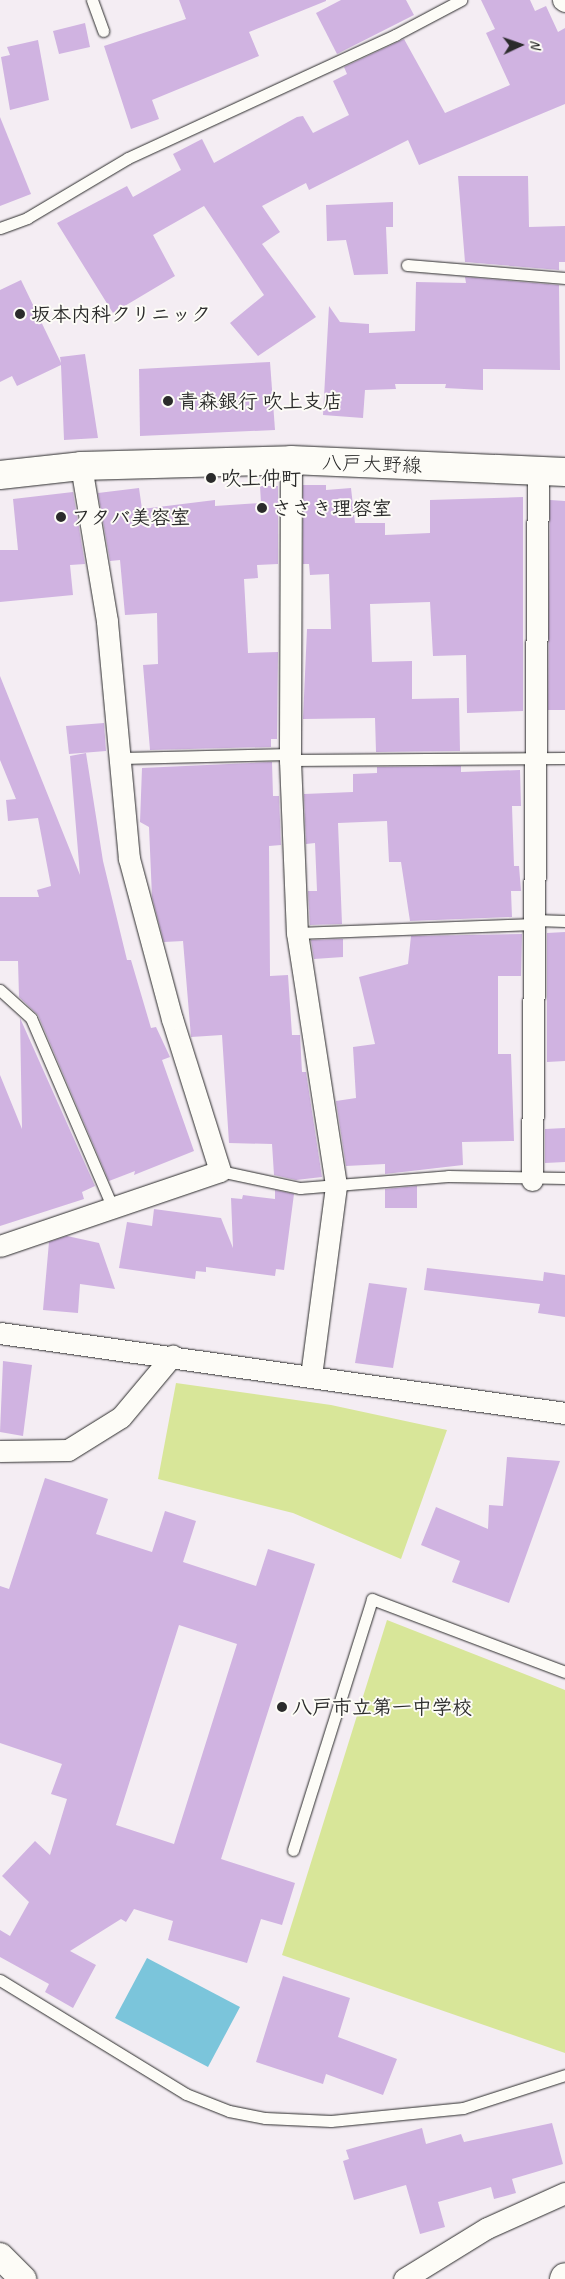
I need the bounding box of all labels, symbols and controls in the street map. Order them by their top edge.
north arrow [495,20,545,70]
text: N [527,39,544,49]
place label: 坂本内科クリニック [31,302,211,326]
marker: 坂本内科クリニック [13,307,27,321]
place label: 青森銀行 吹上支店 [178,389,343,413]
marker: 青森銀行 吹上支店 [162,395,174,407]
street label: 八戸大野線 [322,450,422,478]
place label: 吹上仲町 [221,466,301,490]
marker: 吹上仲町 [205,472,217,484]
place label: ささき理容室 [272,496,392,520]
marker: ささき理容室 [256,502,268,514]
place label: フタバ美容室 [71,505,191,529]
marker: フタバ美容室 [55,511,67,523]
place label: 八戸市立第一中学校 [292,1695,472,1719]
marker: 八戸市立第一中学校 [276,1701,288,1713]

